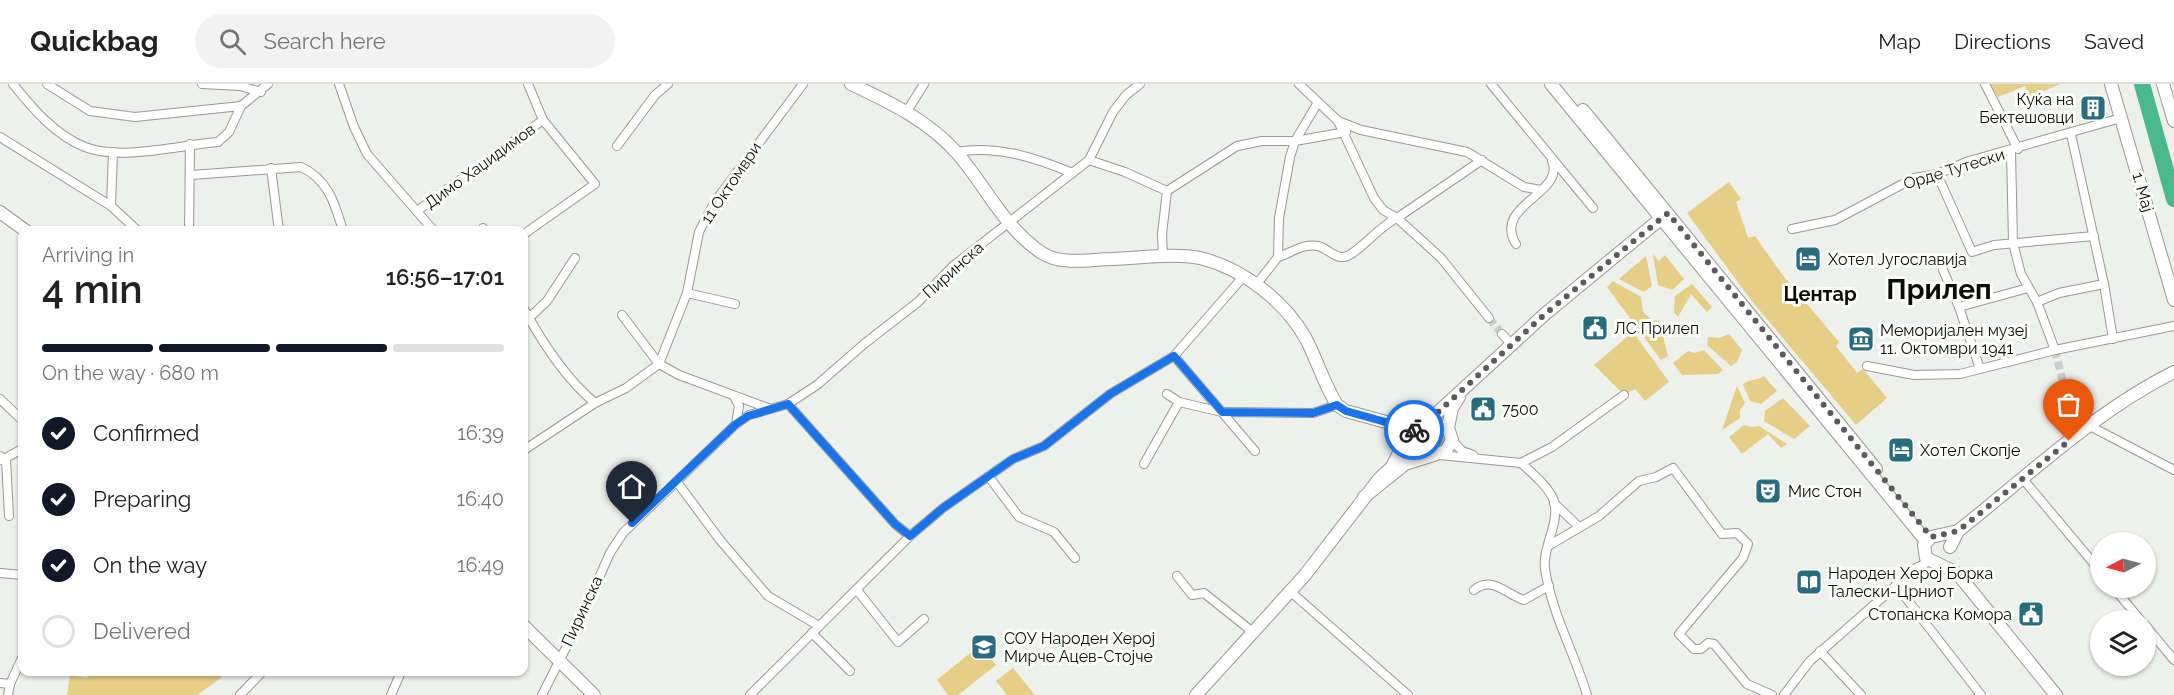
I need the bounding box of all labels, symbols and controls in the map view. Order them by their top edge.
search box [195,14,615,68]
text: Quickbag [30,25,159,58]
icon: search [216,25,249,58]
text: Search here [264,28,386,54]
text: Map [1878,29,1921,54]
text: Directions [1954,29,2051,54]
text: Saved [2084,29,2144,54]
place label: Куќа на Бектешовци [1979,90,2074,127]
building icon: Куќа на Бектешовци [2078,93,2108,123]
street label: Димо Хаџидимов [421,120,539,212]
street label: 11 Октомври [697,139,765,227]
street label: Орде Тутески [1901,145,2007,193]
street label: 1. Мај [2128,170,2158,214]
street label: Пиринска [919,238,987,302]
text: Arriving in [42,243,134,267]
hotel icon: Хотел Југославија [1793,244,1823,274]
place label: Хотел Југославија [1828,250,1967,269]
text: 16:56–17:01 [386,264,504,290]
text: 4 min [42,266,143,312]
district label: Прилеп [1886,273,1992,306]
district label: Центар [1783,282,1857,306]
public building icon: ЛС Прилеп [1580,313,1610,343]
place label: ЛС Прилеп [1614,319,1699,338]
place label: Меморијален музеј 11. Октомври 1941 [1880,321,2028,358]
museum icon: Меморијален музеј 11. Октомври 1941 [1846,324,1876,354]
text: On the way · 680 m [42,361,219,385]
pin [2043,379,2094,441]
icon: bag [2052,388,2085,421]
public building icon: 7500 [1468,394,1498,424]
courier [1384,400,1444,460]
place label: 7500 [1502,400,1539,419]
icon: bike [1398,414,1431,447]
icon: check [42,417,75,450]
text: Confirmed [93,420,200,446]
text: 16:39 [457,421,504,445]
hotel icon: Хотел Скопје [1886,435,1916,465]
place label: Хотел Скопје [1920,441,2020,460]
pin [606,461,657,523]
icon: home [615,470,648,503]
theatre icon: Мис Стон [1753,476,1783,506]
place label: Мис Стон [1788,482,1862,501]
icon: check [42,483,75,516]
text: Preparing [93,486,191,512]
text: 16:40 [456,487,504,511]
north arrow [2090,532,2156,598]
map controls [2090,532,2156,676]
icon: check [42,549,75,582]
text: On the way [93,552,207,578]
text: 16:49 [457,553,504,577]
place label: Народен Херој Борка Талески-Црниот [1828,564,1993,601]
library icon: Народен Херој Борка Талески-Црниот [1794,567,1824,597]
street label: Пиринска [557,573,607,649]
public building icon: Стопанска Комора [2016,599,2046,629]
place label: Стопанска Комора [1868,605,2012,624]
button: layers [2090,610,2156,676]
text: Delivered [93,618,191,644]
place label: СОУ Народен Херој Мирче Ацев-Стојче [1004,629,1155,666]
school or university icon: СОУ Народен Херој Мирче Ацев-Стојче [969,632,999,662]

